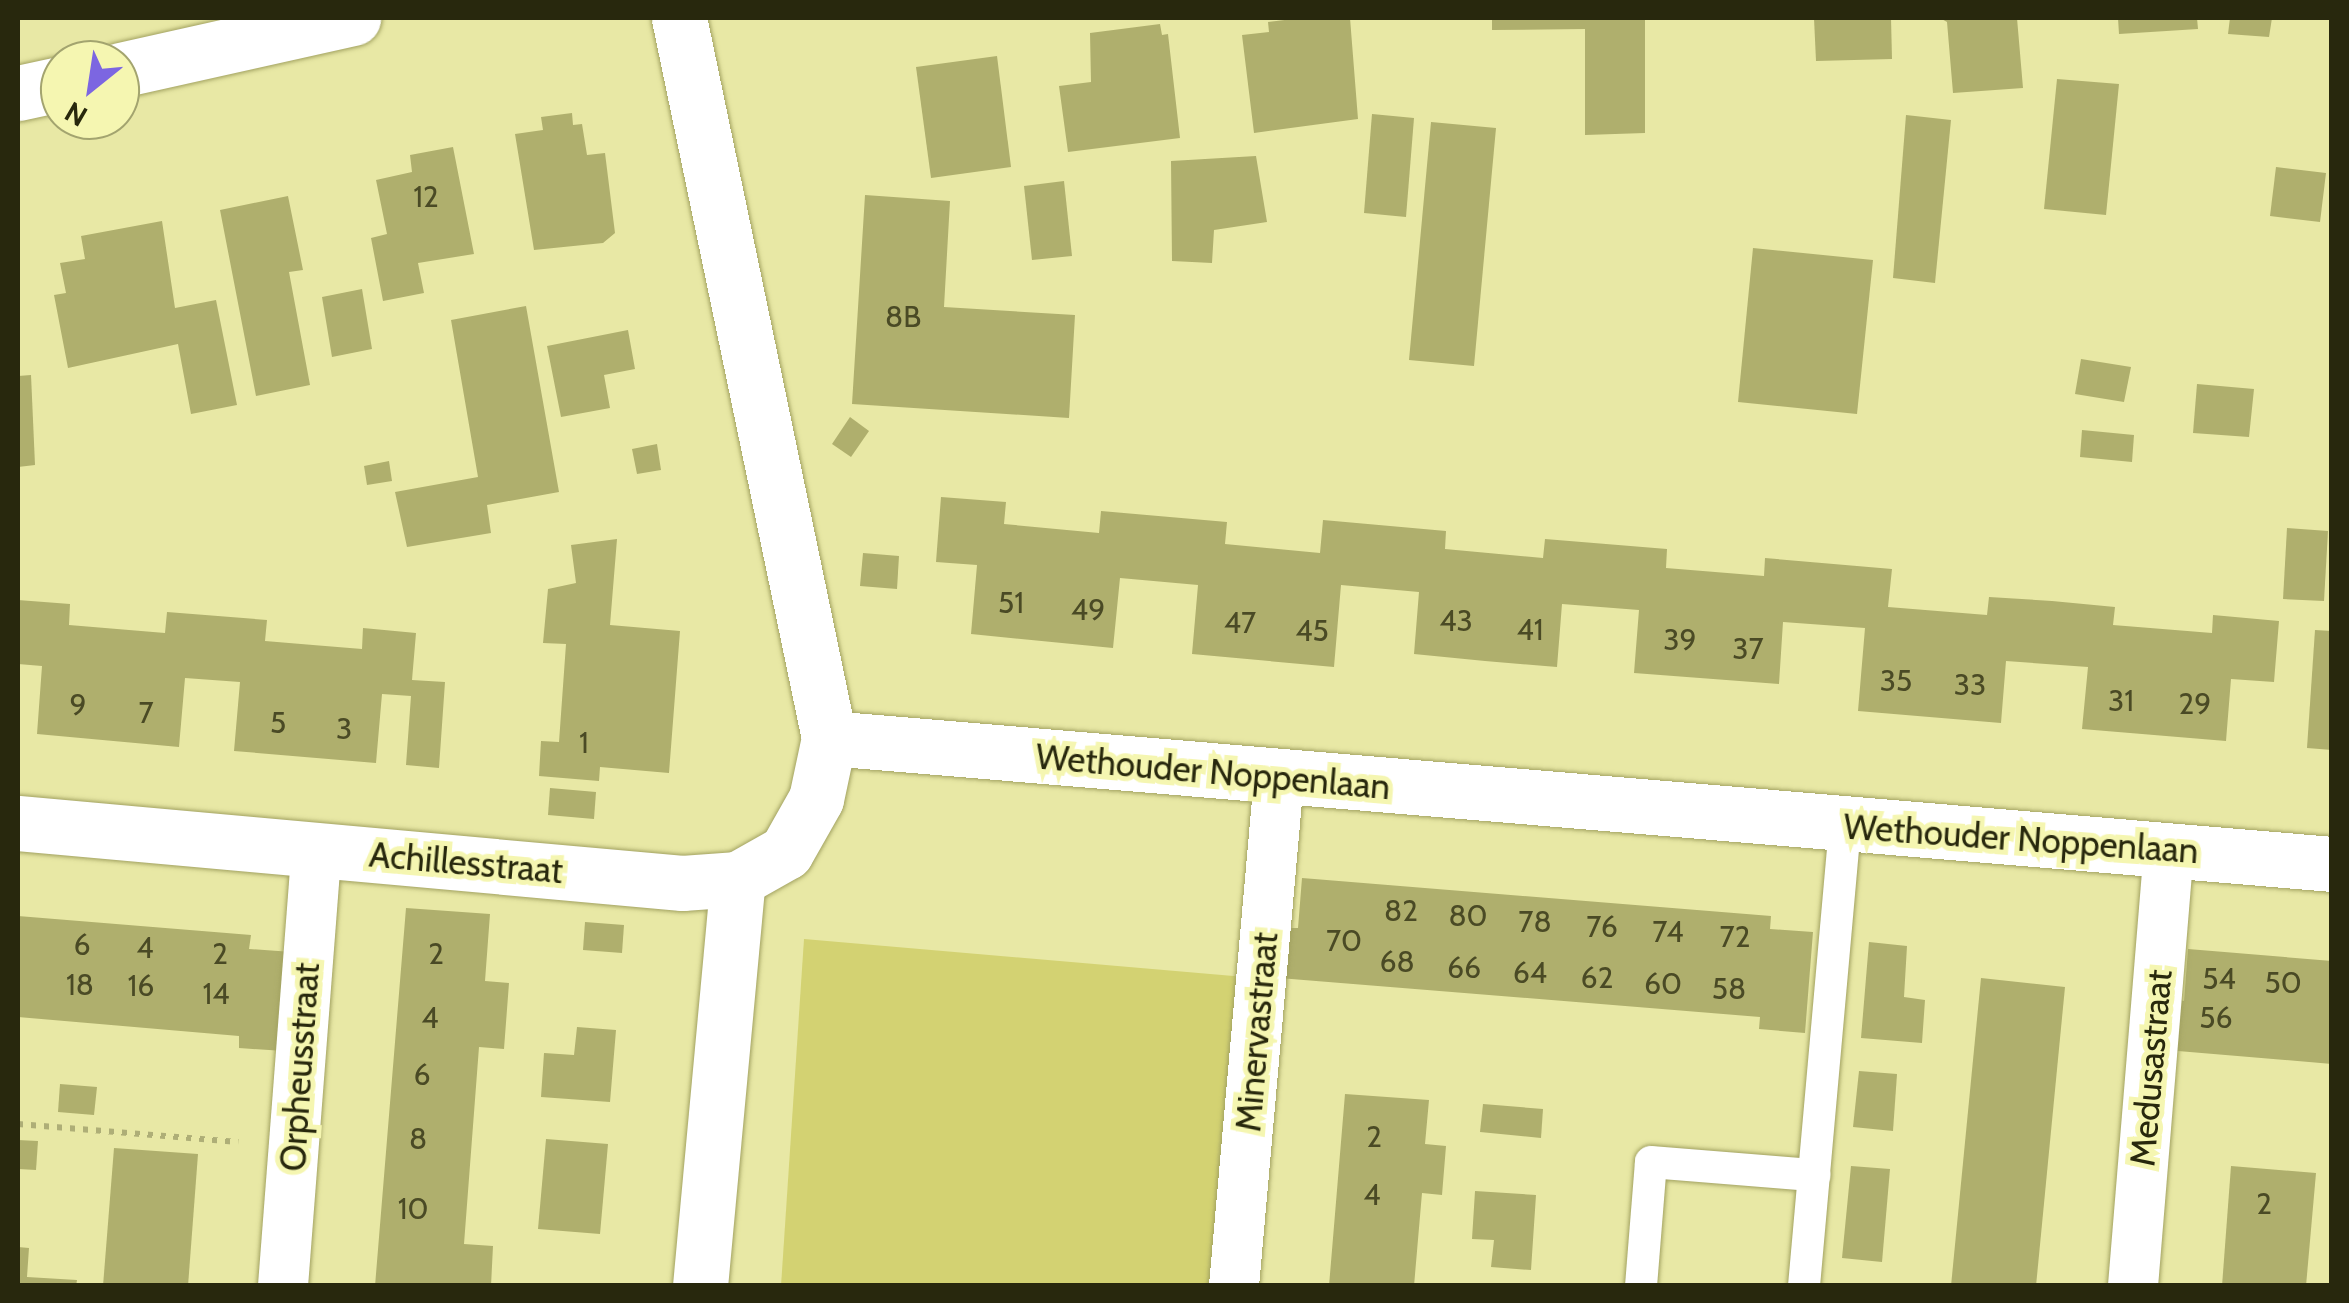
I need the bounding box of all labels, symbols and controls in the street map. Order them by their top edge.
north arrow [40,40,140,140]
text: N [59,95,93,134]
house number: 12 [413,179,439,215]
house number: 8B [885,299,921,335]
house number: 51 [998,585,1024,621]
house number: 49 [1071,592,1105,628]
house number: 43 [1439,603,1473,639]
house number: 47 [1224,605,1256,641]
house number: 41 [1516,612,1544,648]
house number: 45 [1295,613,1329,649]
house number: 39 [1663,622,1697,658]
house number: 37 [1732,631,1764,667]
house number: 35 [1880,663,1912,699]
house number: 33 [1954,667,1986,703]
house number: 31 [2108,683,2134,719]
house number: 29 [2179,686,2211,722]
house number: 9 [69,687,87,723]
house number: 7 [138,695,154,731]
house number: 5 [270,705,286,741]
house number: 3 [336,711,352,747]
house number: 1 [579,725,589,761]
street label: Wethouder Noppenlaan [1034,736,1392,808]
street label: Wethouder Noppenlaan [1842,806,2200,872]
street label: Achillesstraat [367,834,565,892]
house number: 82 [1384,893,1418,929]
house number: 80 [1448,898,1488,934]
house number: 78 [1518,904,1552,940]
house number: 76 [1586,909,1618,945]
house number: 74 [1652,914,1684,950]
house number: 72 [1720,919,1750,955]
house number: 70 [1326,923,1362,959]
house number: 6 [73,927,91,963]
house number: 4 [136,930,154,966]
street label: Minervastraat [1227,931,1287,1133]
house number: 2 [212,936,228,972]
house number: 2 [428,936,444,972]
house number: 68 [1379,944,1415,980]
house number: 66 [1447,950,1481,986]
house number: 64 [1513,955,1547,991]
house number: 62 [1581,960,1613,996]
street label: Orpheusstraat [272,961,328,1173]
house number: 54 [2202,961,2236,997]
house number: 50 [2264,965,2302,1001]
house number: 60 [1644,966,1682,1002]
house number: 18 [66,967,94,1003]
house number: 16 [128,968,154,1004]
street label: Medusastraat [2121,968,2181,1168]
house number: 58 [1712,971,1746,1007]
house number: 14 [202,976,230,1012]
house number: 4 [421,1000,439,1036]
house number: 56 [2199,1000,2233,1036]
house number: 6 [413,1057,431,1093]
house number: 2 [1366,1119,1382,1155]
house number: 8 [409,1121,427,1157]
house number: 4 [1363,1177,1381,1213]
house number: 2 [2256,1186,2272,1222]
house number: 10 [398,1191,428,1227]

